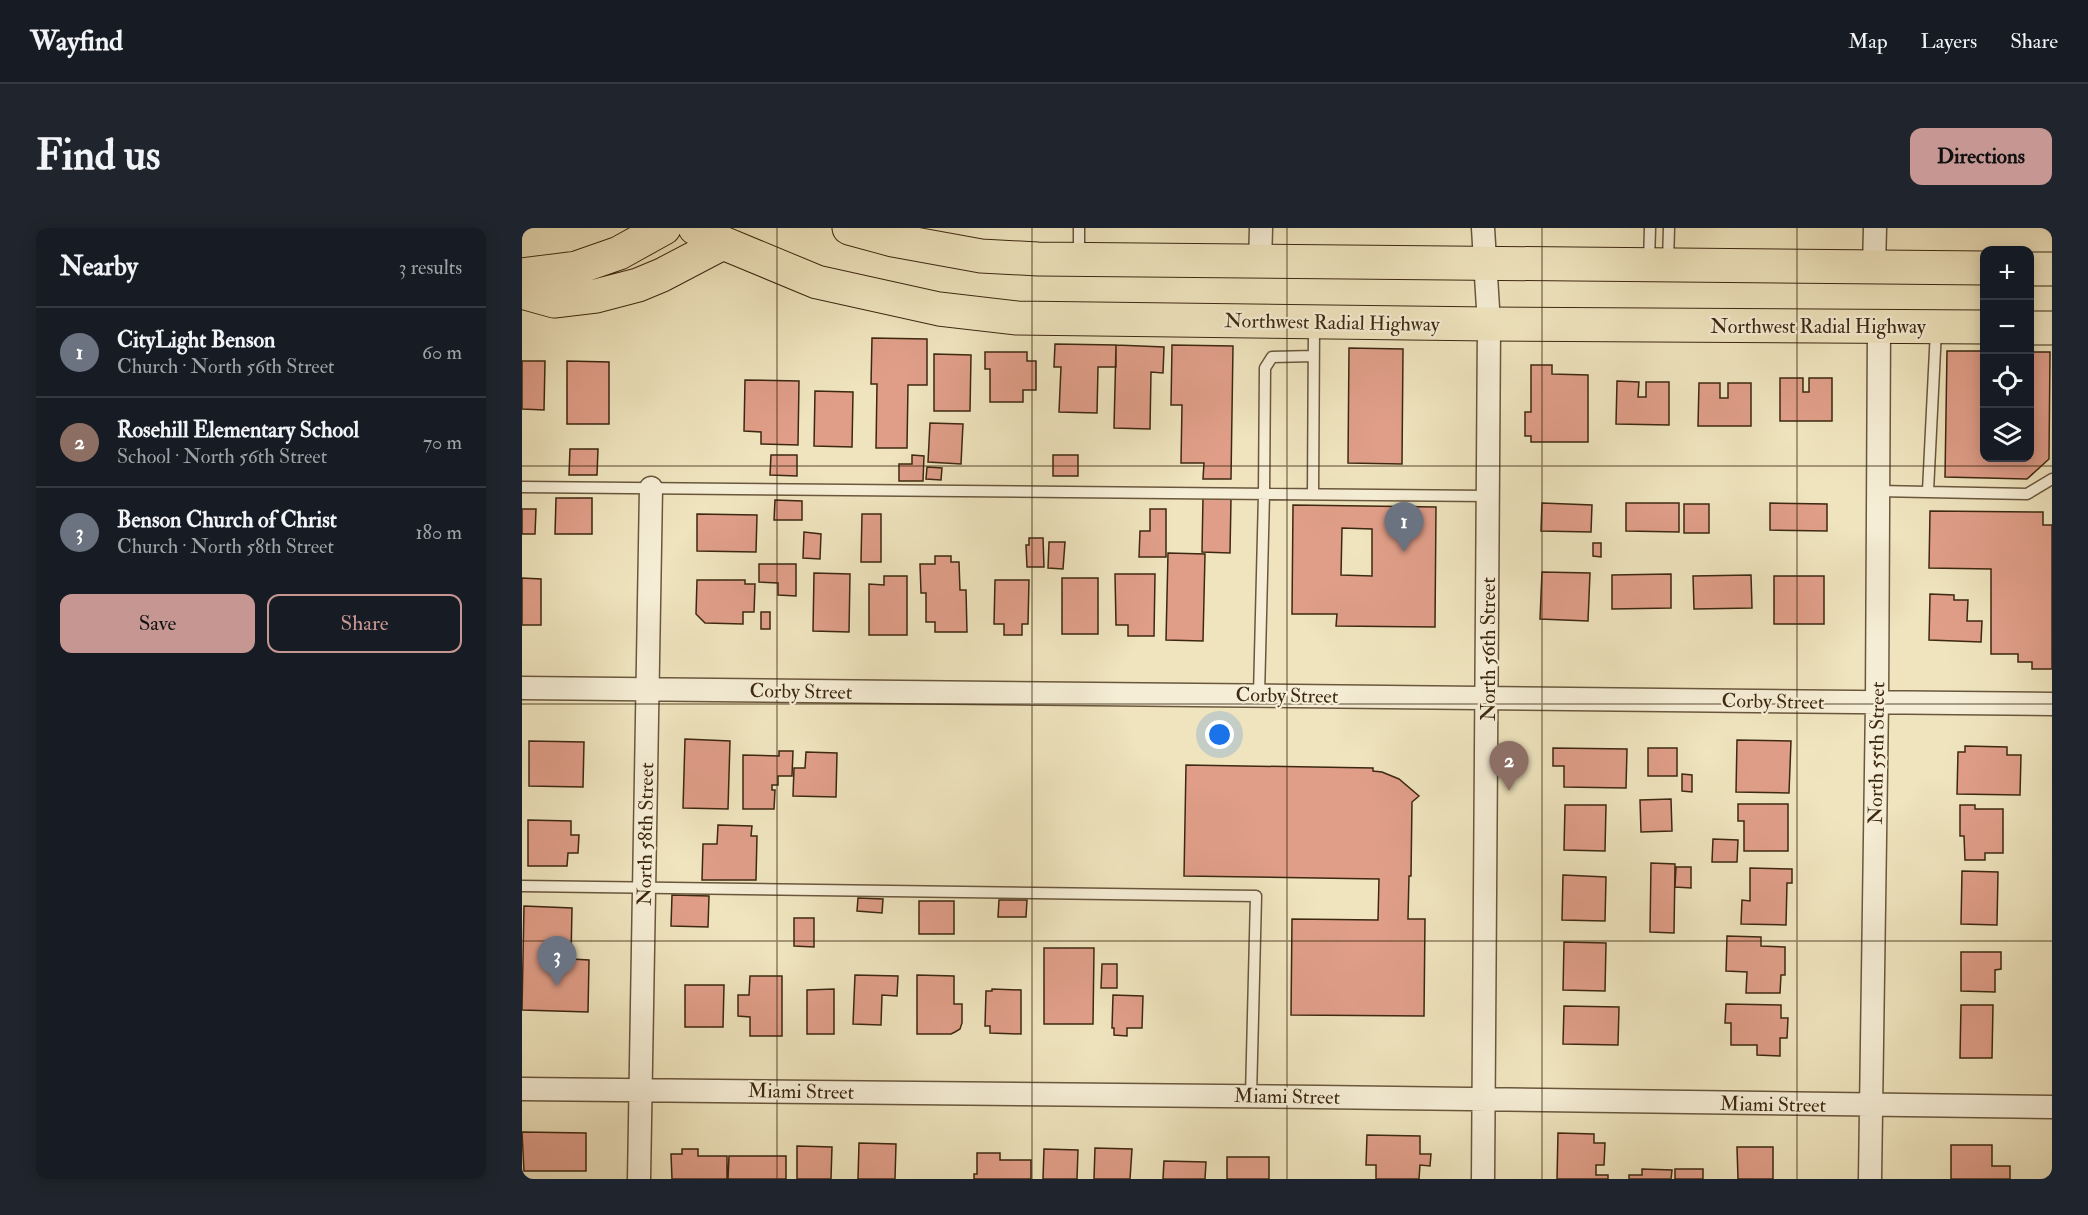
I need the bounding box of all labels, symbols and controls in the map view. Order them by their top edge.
text: Wayfind [30,24,123,59]
text: Map [1848,28,1888,55]
text: Layers [1921,28,1977,55]
text: Share [2010,28,2058,55]
button: Directions [1910,128,2052,185]
text: Find us [36,130,160,182]
map controls [1980,246,2034,462]
button: + [1980,246,2034,300]
text: Nearby [60,251,138,283]
text: 3 results [399,255,462,280]
button: − [1980,300,2034,354]
street label: Northwest Radial Highway [1224,308,1441,337]
street label: Northwest Radial Highway [1710,314,1927,339]
text: CityLight Benson [117,326,275,354]
text: 1 [76,340,83,365]
text: 60 m [422,340,462,365]
text: Church · North 56th Street [117,354,335,379]
button: locate [1980,354,2034,408]
button: layers [1980,408,2034,462]
text: Rosehill Elementary School [117,416,359,444]
text: 2 [74,430,85,455]
text: 70 m [423,430,462,455]
text: School · North 56th Street [117,444,327,469]
pin: 1 [1384,502,1424,552]
text: Benson Church of Christ [117,506,337,534]
text: 3 [76,520,83,545]
text: 180 m [415,520,462,545]
text: Church · North 58th Street [117,534,334,559]
street label: North 56th Street [1476,577,1501,721]
button: Save [60,594,255,653]
button: Share [267,594,462,653]
street label: Corby Street [749,678,853,705]
street label: North 55th Street [1863,681,1890,825]
street label: Corby Street [1235,682,1339,709]
street label: Corby Street [1721,688,1825,715]
your location [1205,720,1234,749]
pin: 2 [1490,742,1528,791]
street label: North 58th Street [632,762,659,906]
pin: 3 [537,936,576,986]
street label: Miami Street [748,1078,855,1105]
street label: Miami Street [1234,1083,1341,1110]
street label: Miami Street [1720,1091,1827,1118]

